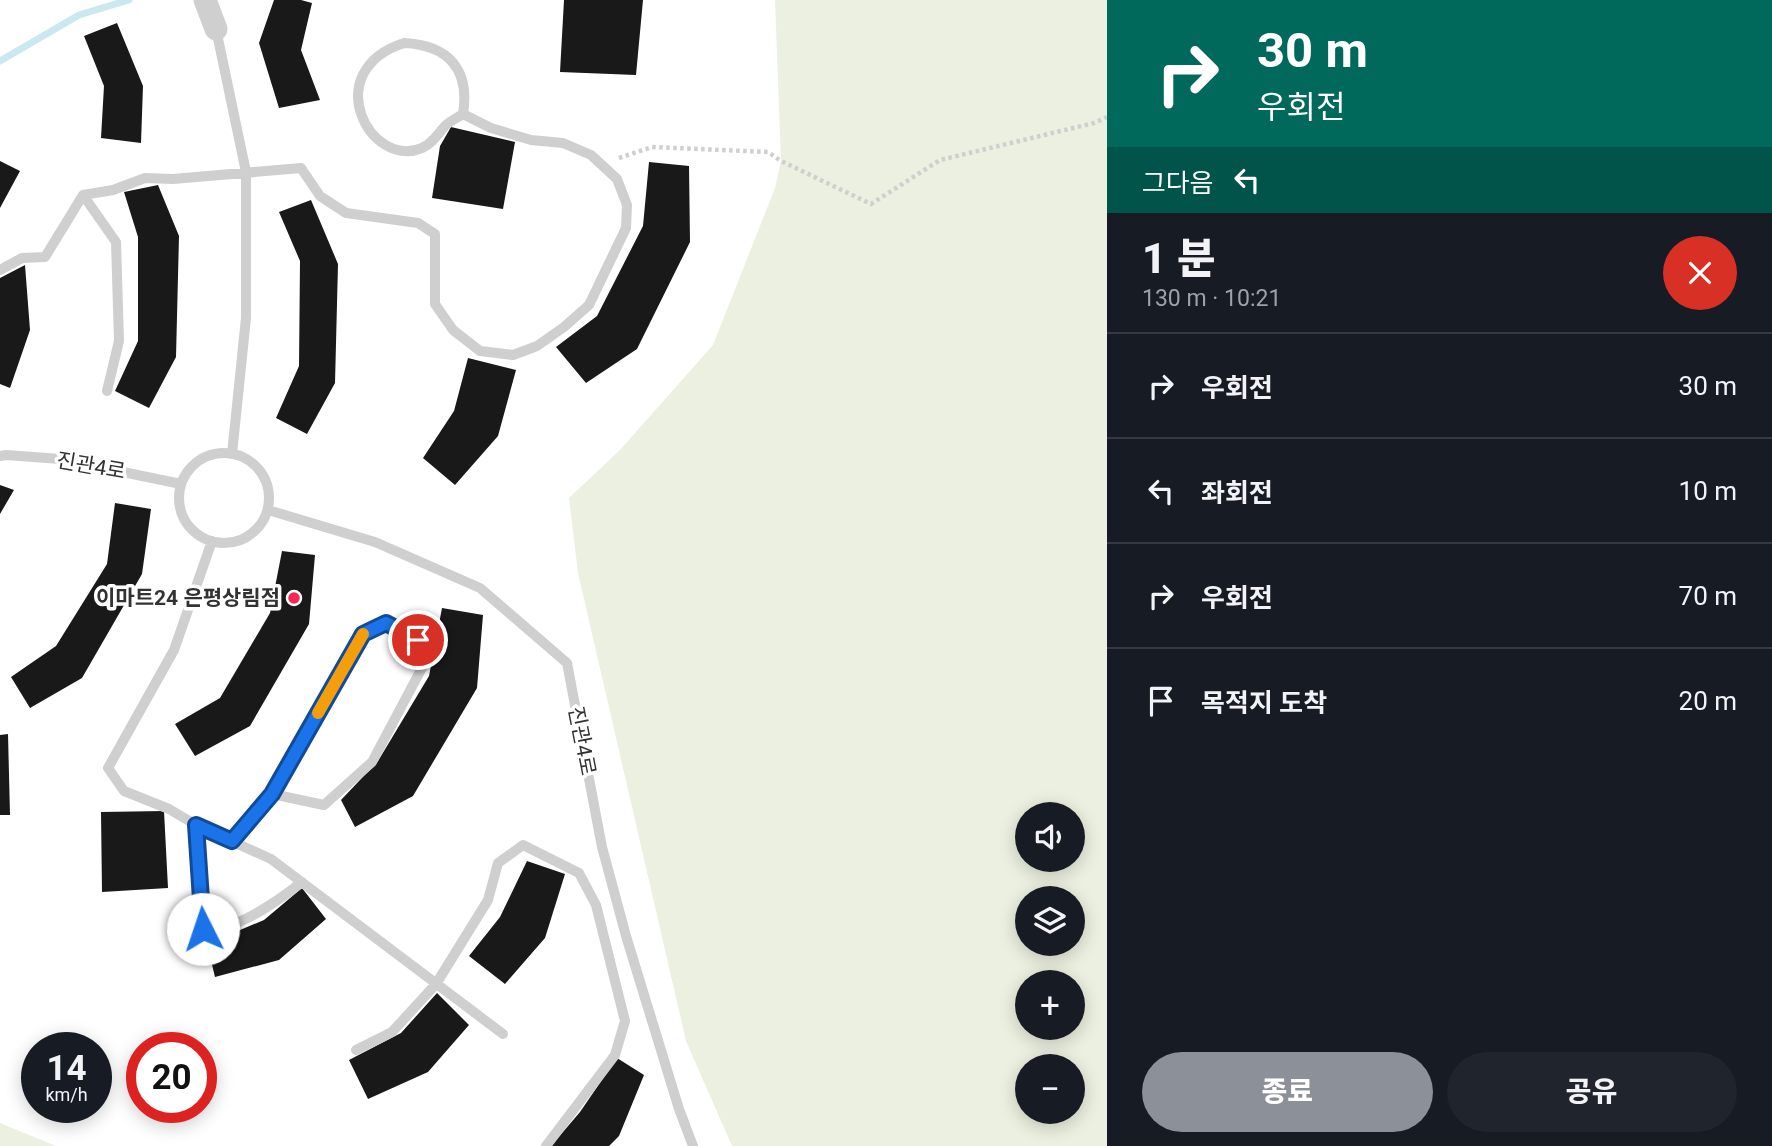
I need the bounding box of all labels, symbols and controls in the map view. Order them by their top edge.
text: 30 m [1257,22,1368,79]
icon: right [1142,28,1233,119]
text: 우회전 [1257,88,1345,126]
icon: left [1228,161,1266,199]
text: 그다음 [1142,168,1214,198]
text: 1 분 [1142,234,1215,283]
button: close [1663,236,1737,310]
text: 130 m · 10:21 [1142,285,1281,312]
icon: right [1142,367,1180,405]
text: 30 m [1679,371,1737,401]
text: 우회전 [1201,373,1273,403]
street label: 진관4로 [55,448,127,484]
icon: left [1142,472,1180,510]
text: 10 m [1679,476,1737,506]
text: 좌회전 [1201,478,1273,508]
icon: right [1142,577,1180,615]
text: 70 m [1679,581,1737,611]
text: 우회전 [1201,583,1273,613]
place label: 이마트24 은평상림점 [96,586,280,610]
marker: 이마트24 은평상림점 [286,590,302,606]
pin [388,610,448,670]
icon: arrive [399,621,437,659]
icon: arrive [1142,682,1180,720]
text: 20 m [1679,686,1737,716]
text: 목적지 도착 [1201,688,1327,718]
street label: 진관4로 [564,704,600,778]
map controls [1015,802,1085,1124]
button: sound [1015,802,1085,872]
button: layers [1015,886,1085,956]
position arrow [166,892,240,966]
button: + [1015,970,1085,1040]
speed limit sign: 20 [126,1032,217,1123]
text: 14 [46,1048,87,1089]
button: 종료 [1142,1052,1433,1132]
button: 공유 [1447,1052,1737,1132]
button: − [1015,1054,1085,1124]
text: km/h [45,1084,88,1105]

